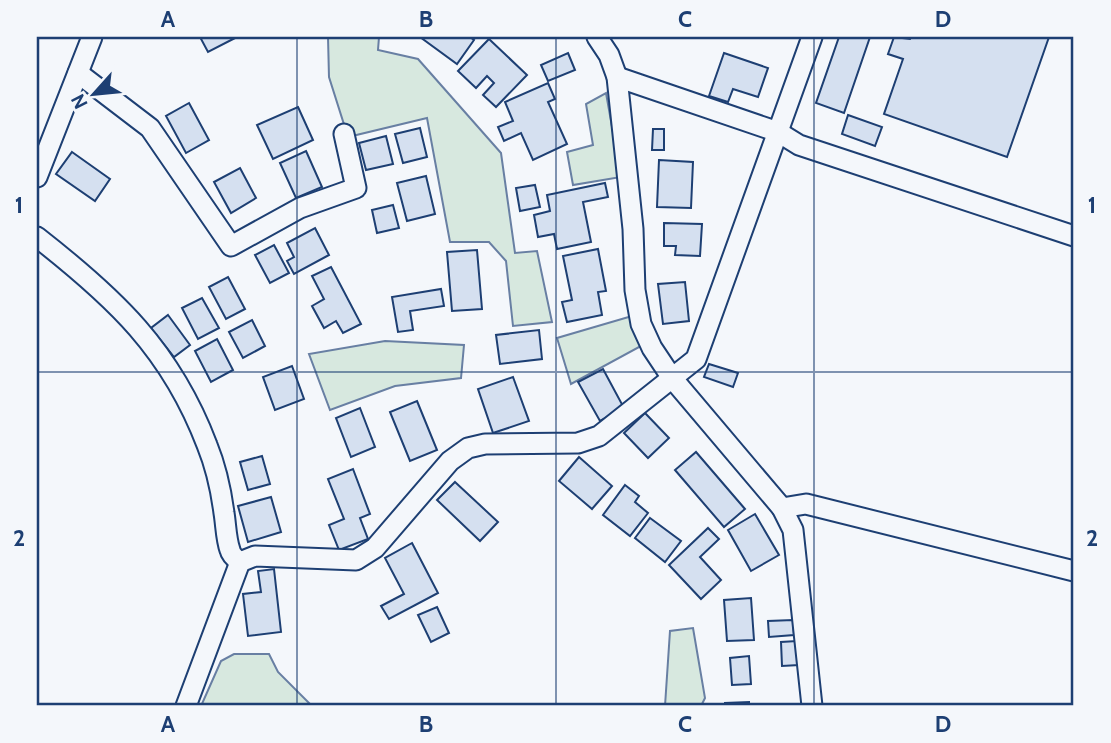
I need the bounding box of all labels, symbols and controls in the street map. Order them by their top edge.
text: A [161,5,176,33]
text: B [419,5,433,33]
text: C [678,5,692,33]
text: D [935,5,951,33]
north arrow [60,60,130,130]
text: N [66,90,93,113]
text: 1 [15,191,23,219]
text: 1 [1088,191,1096,219]
text: 2 [13,524,25,552]
text: 2 [1086,524,1098,552]
text: A [161,710,176,738]
text: B [419,710,433,738]
text: C [678,710,692,738]
text: D [935,710,951,738]

